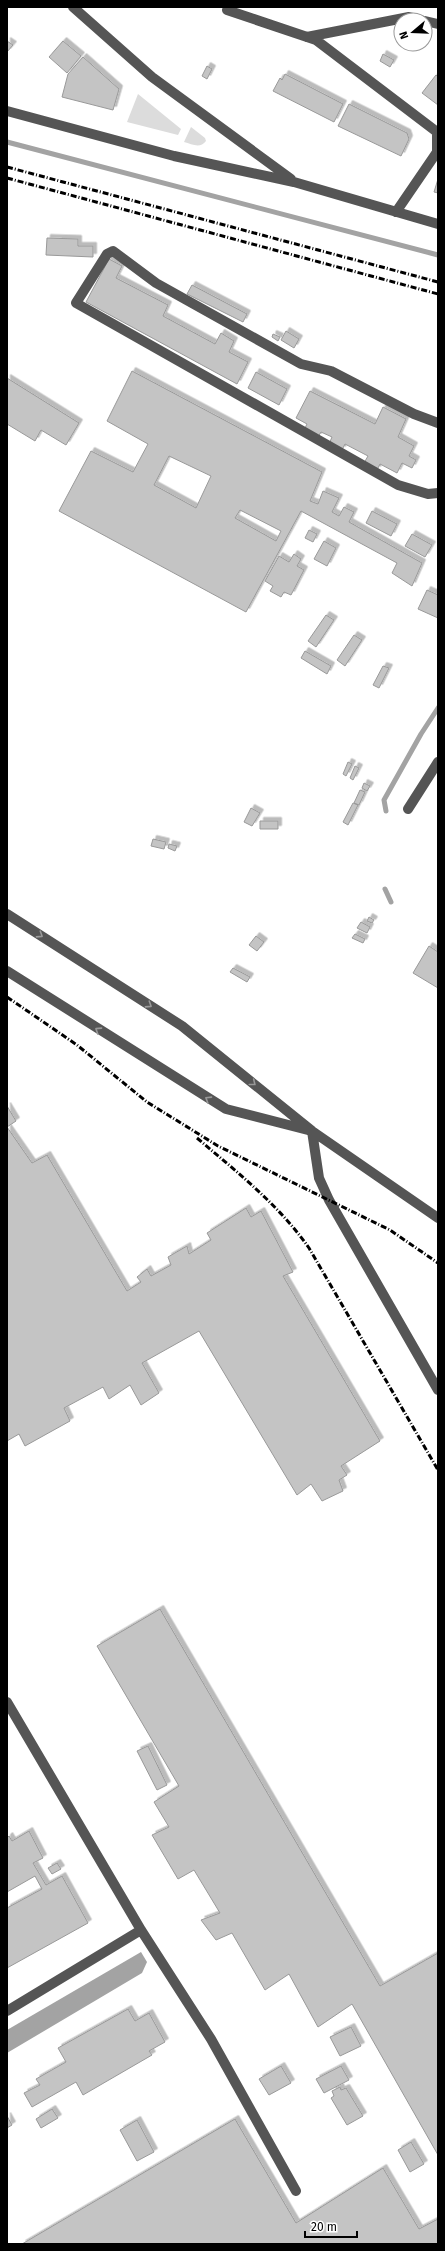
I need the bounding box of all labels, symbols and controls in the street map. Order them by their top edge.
north arrow [393,12,433,52]
text: N [397,30,411,41]
one-way arrow [36,930,43,938]
one-way arrow [145,1000,152,1007]
one-way arrow [95,1027,102,1035]
one-way arrow [248,1079,256,1086]
one-way arrow [205,1096,212,1103]
scale bar [305,2213,357,2239]
text: 20 m [311,2220,337,2234]

